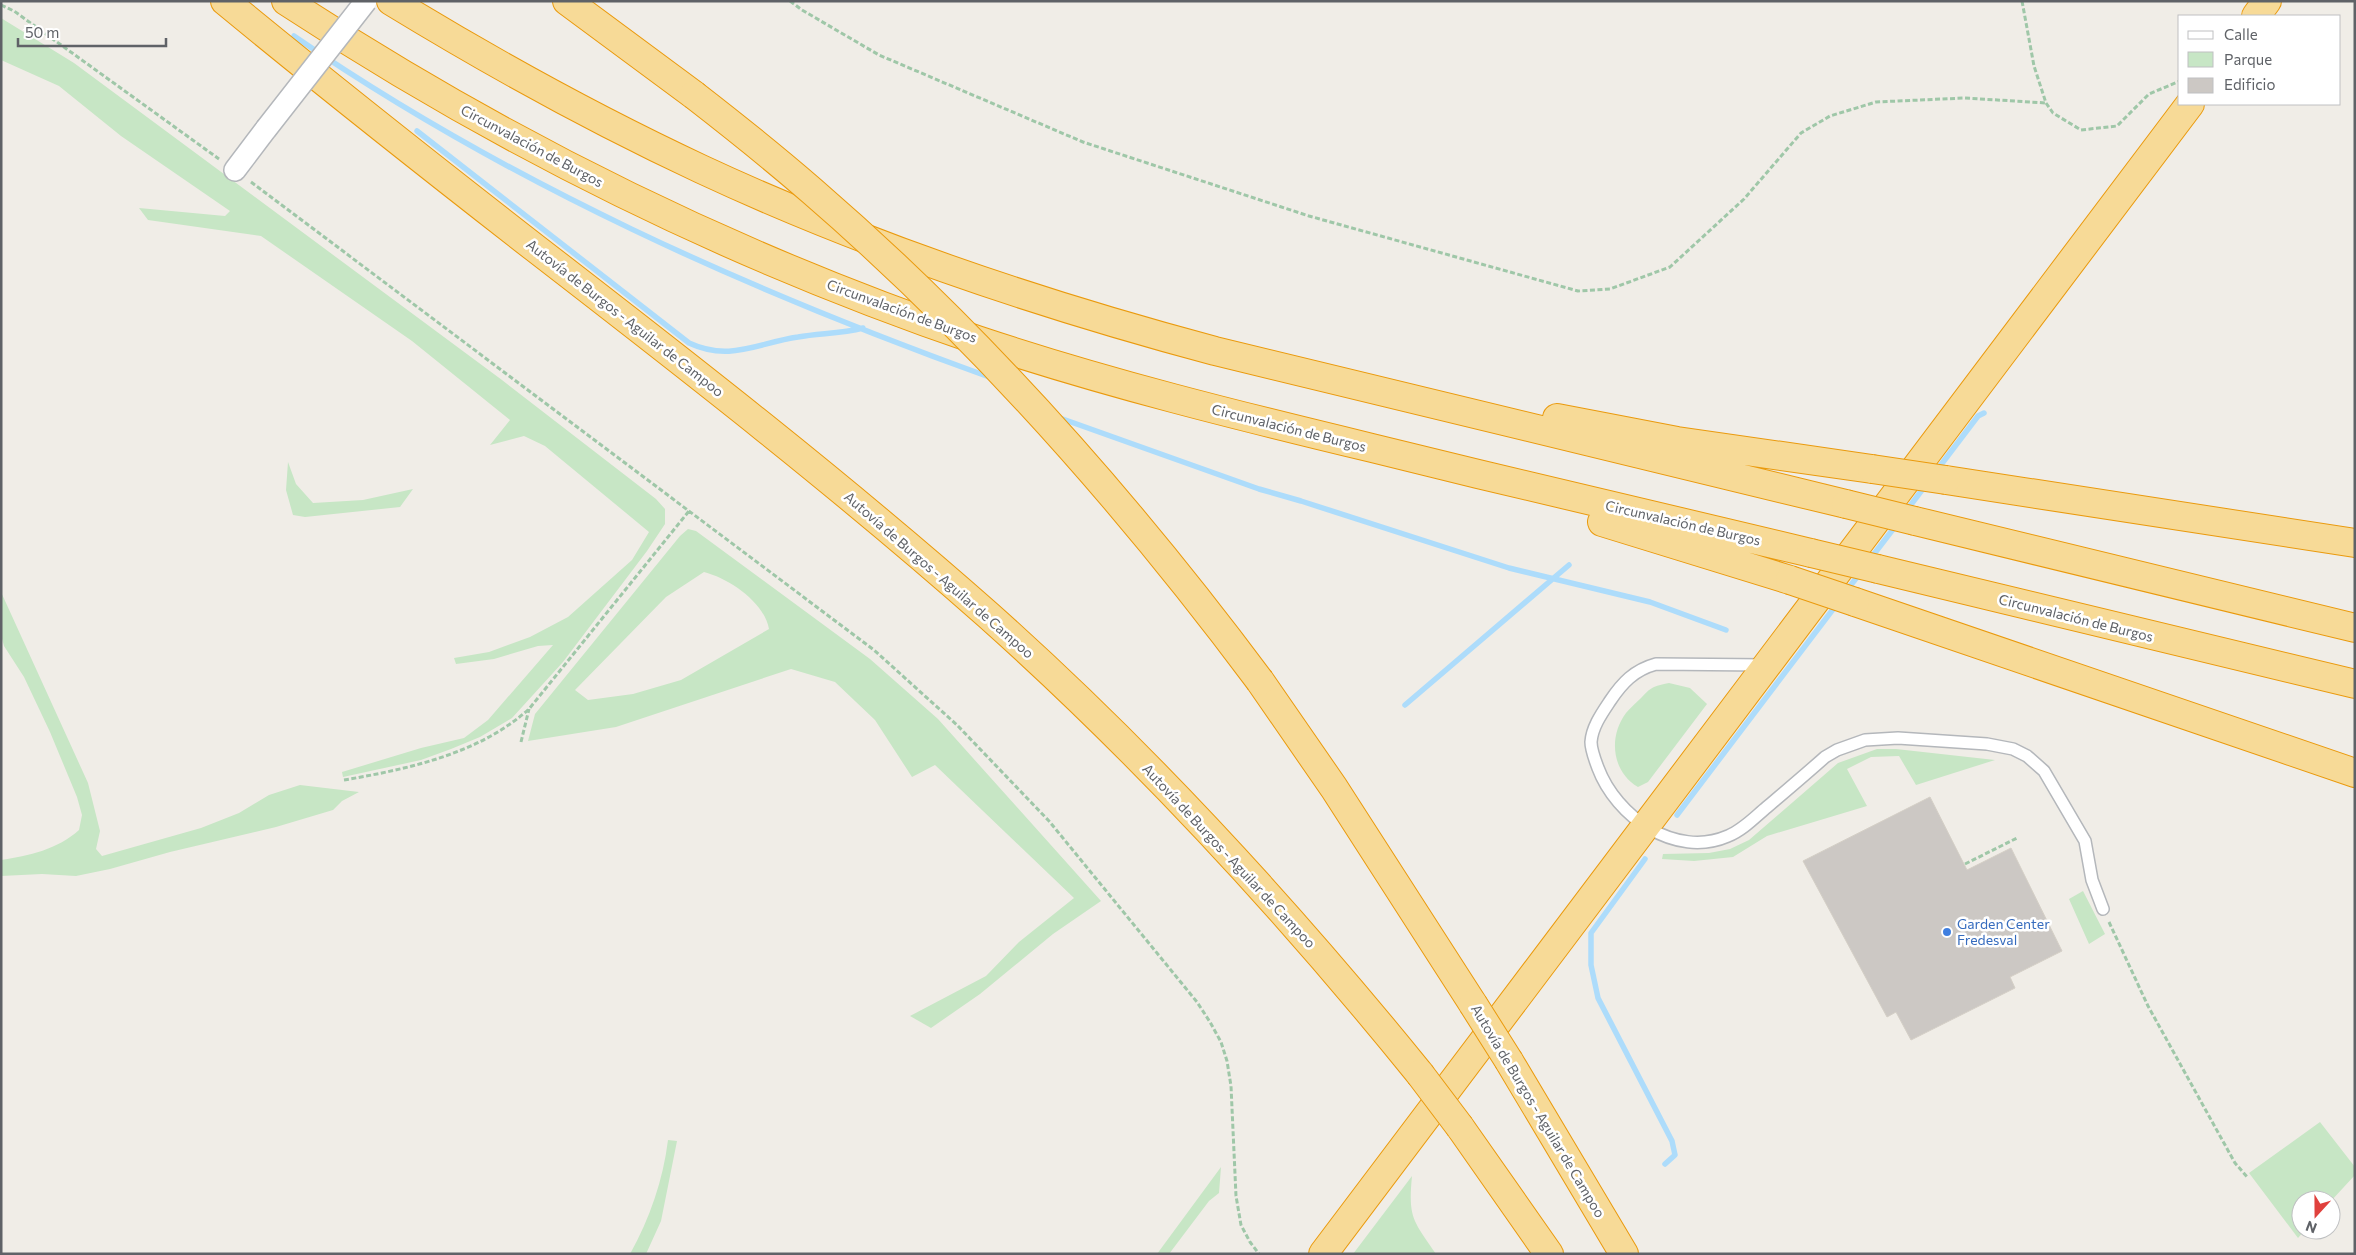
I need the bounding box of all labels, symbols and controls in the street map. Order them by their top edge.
scale bar [18,15,165,47]
legend [2178,15,2341,105]
text: 50 m [25,23,59,41]
text: Calle [2224,25,2258,43]
text: Parque [2224,50,2272,68]
text: Edificio [2224,75,2275,93]
street label: Circunvalación de Burgos [458,101,606,190]
street label: Autovía de Burgos - Aguilar de Campoo [523,235,727,400]
street label: Circunvalación de Burgos [825,275,980,346]
street label: Circunvalación de Burgos [1210,400,1368,455]
street label: Autovía de Burgos - Aguilar de Campoo [841,488,1038,662]
street label: Circunvalación de Burgos [1604,496,1762,549]
street label: Circunvalación de Burgos [1997,590,2155,645]
street label: Autovía de Burgos - Aguilar de Campoo [1139,760,1319,951]
place label: Garden Center Fredesval [1957,915,2050,948]
marker: Garden Center Fredesval [1941,926,1953,938]
street label: Autovía de Burgos - Aguilar de Campoo [1468,1001,1609,1220]
north arrow [2291,1190,2341,1240]
text: N [2303,1218,2319,1237]

